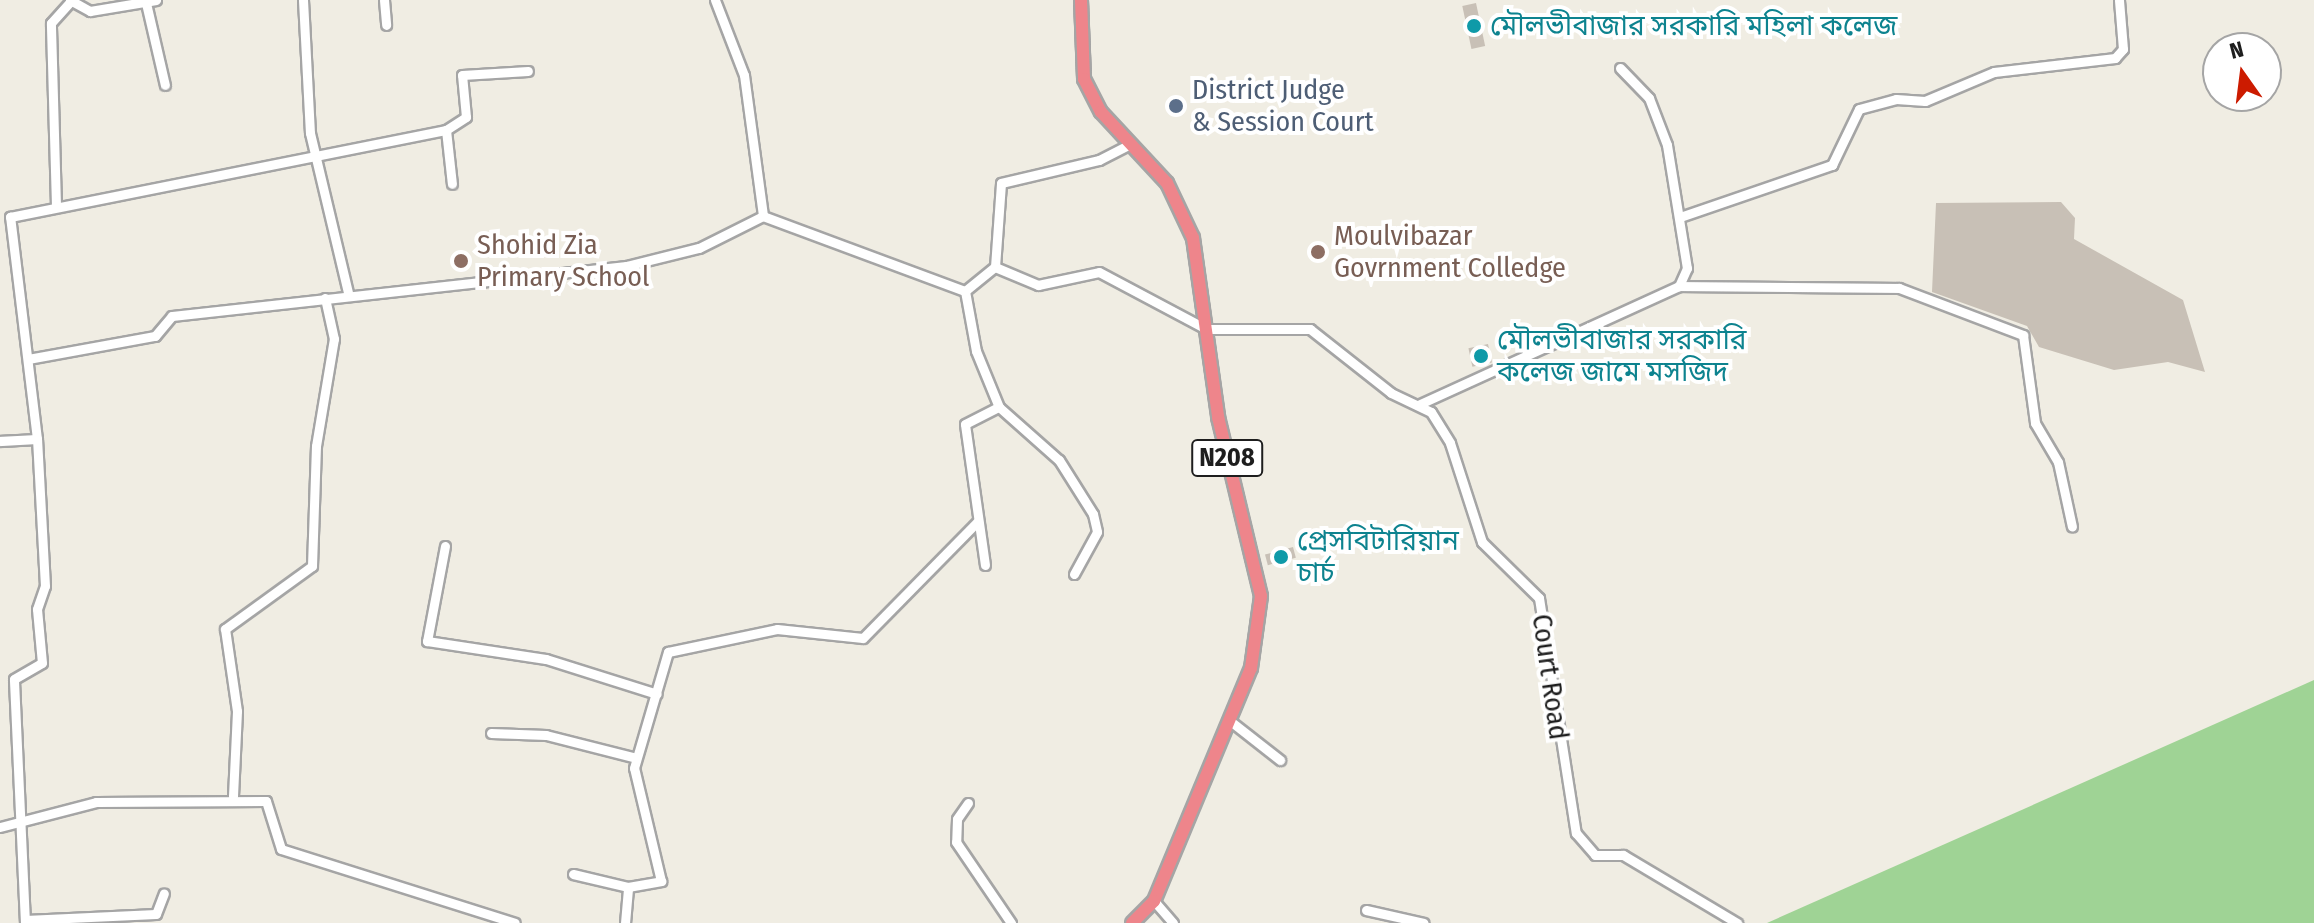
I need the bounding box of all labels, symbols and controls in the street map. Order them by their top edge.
place label: মৌলভীবাজার সরকারি মহিলা কলেজ [1490,9,1897,43]
marker: মৌলভীবাজার সরকারি মহিলা কলেজ [1465,17,1483,35]
north arrow [2202,32,2282,112]
text: N [2227,35,2246,65]
place label: District Judge & Session Court [1192,73,1374,139]
marker: District Judge & Session Court [1167,97,1185,115]
place label: Moulvibazar Govrnment Colledge [1334,219,1566,285]
place label: Shohid Zia Primary School [477,228,649,294]
marker: Moulvibazar Govrnment Colledge [1309,243,1327,261]
marker: Shohid Zia Primary School [452,252,470,270]
place label: মৌলভীবাজার সরকারি কলেজ জামে মসজিদ [1497,323,1747,389]
marker: মৌলভীবাজার সরকারি কলেজ জামে মসজিদ [1472,347,1490,365]
road number: N208 [1191,436,1263,480]
place label: প্রেসবিটারিয়ান চার্চ [1297,524,1459,590]
marker: প্রেসবিটারিয়ান চার্চ [1272,548,1290,566]
street label: Court Road [1525,612,1575,742]

